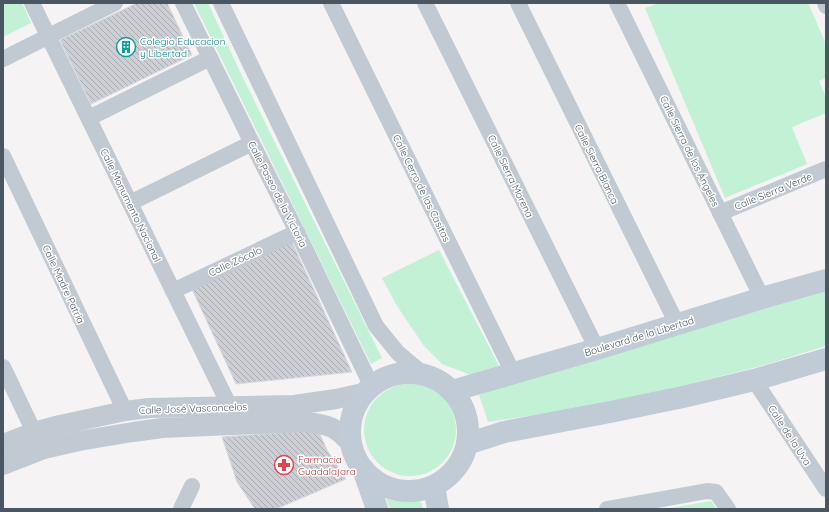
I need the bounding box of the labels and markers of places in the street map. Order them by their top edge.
place label: Colegio Educacion y Libertad [140,35,225,60]
building icon: Colegio Educacion y Libertad [115,36,137,58]
place label: Farmacia Guadalajara [298,453,356,478]
pharmacy icon: Farmacia Guadalajara [273,454,295,476]

